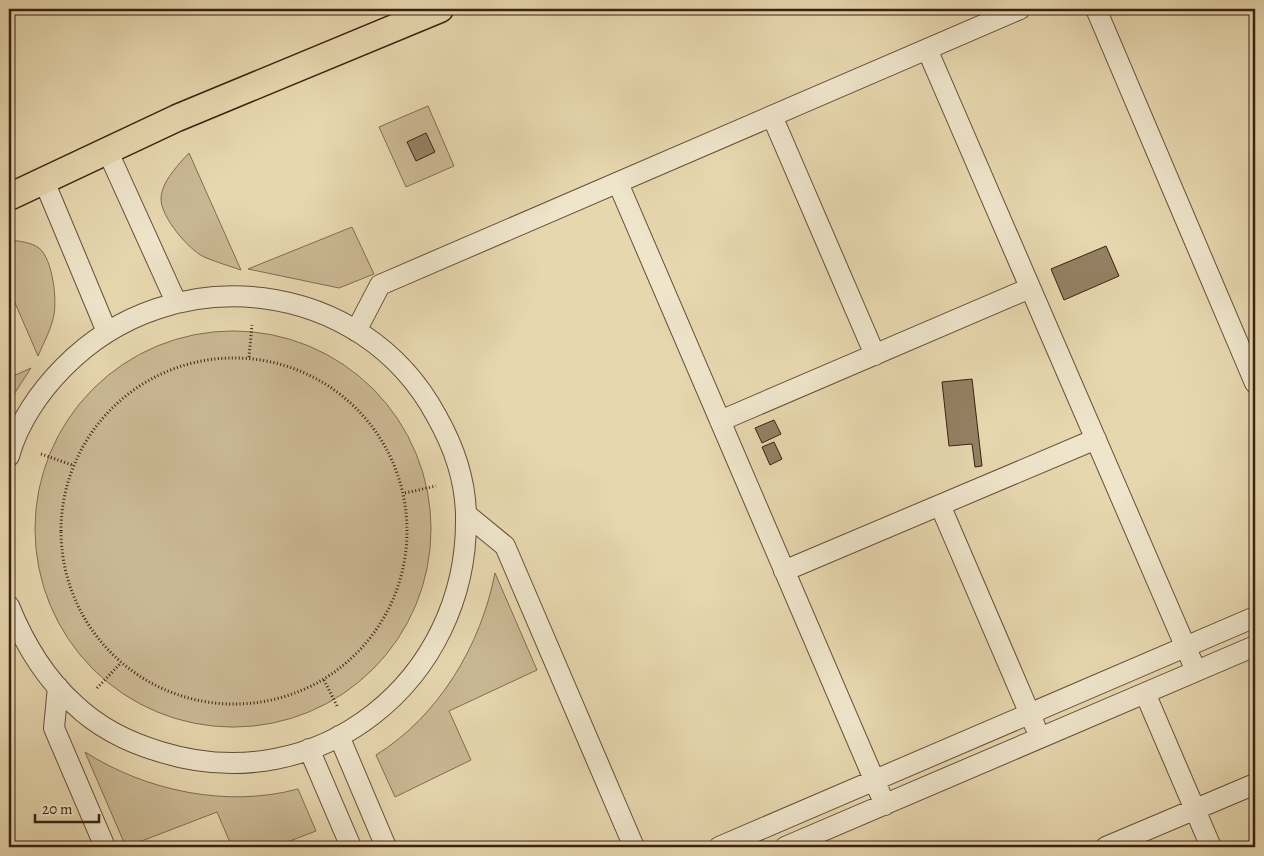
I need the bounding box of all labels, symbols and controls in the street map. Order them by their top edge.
scale bar [35,791,99,823]
text: 20 m [42,799,73,819]

